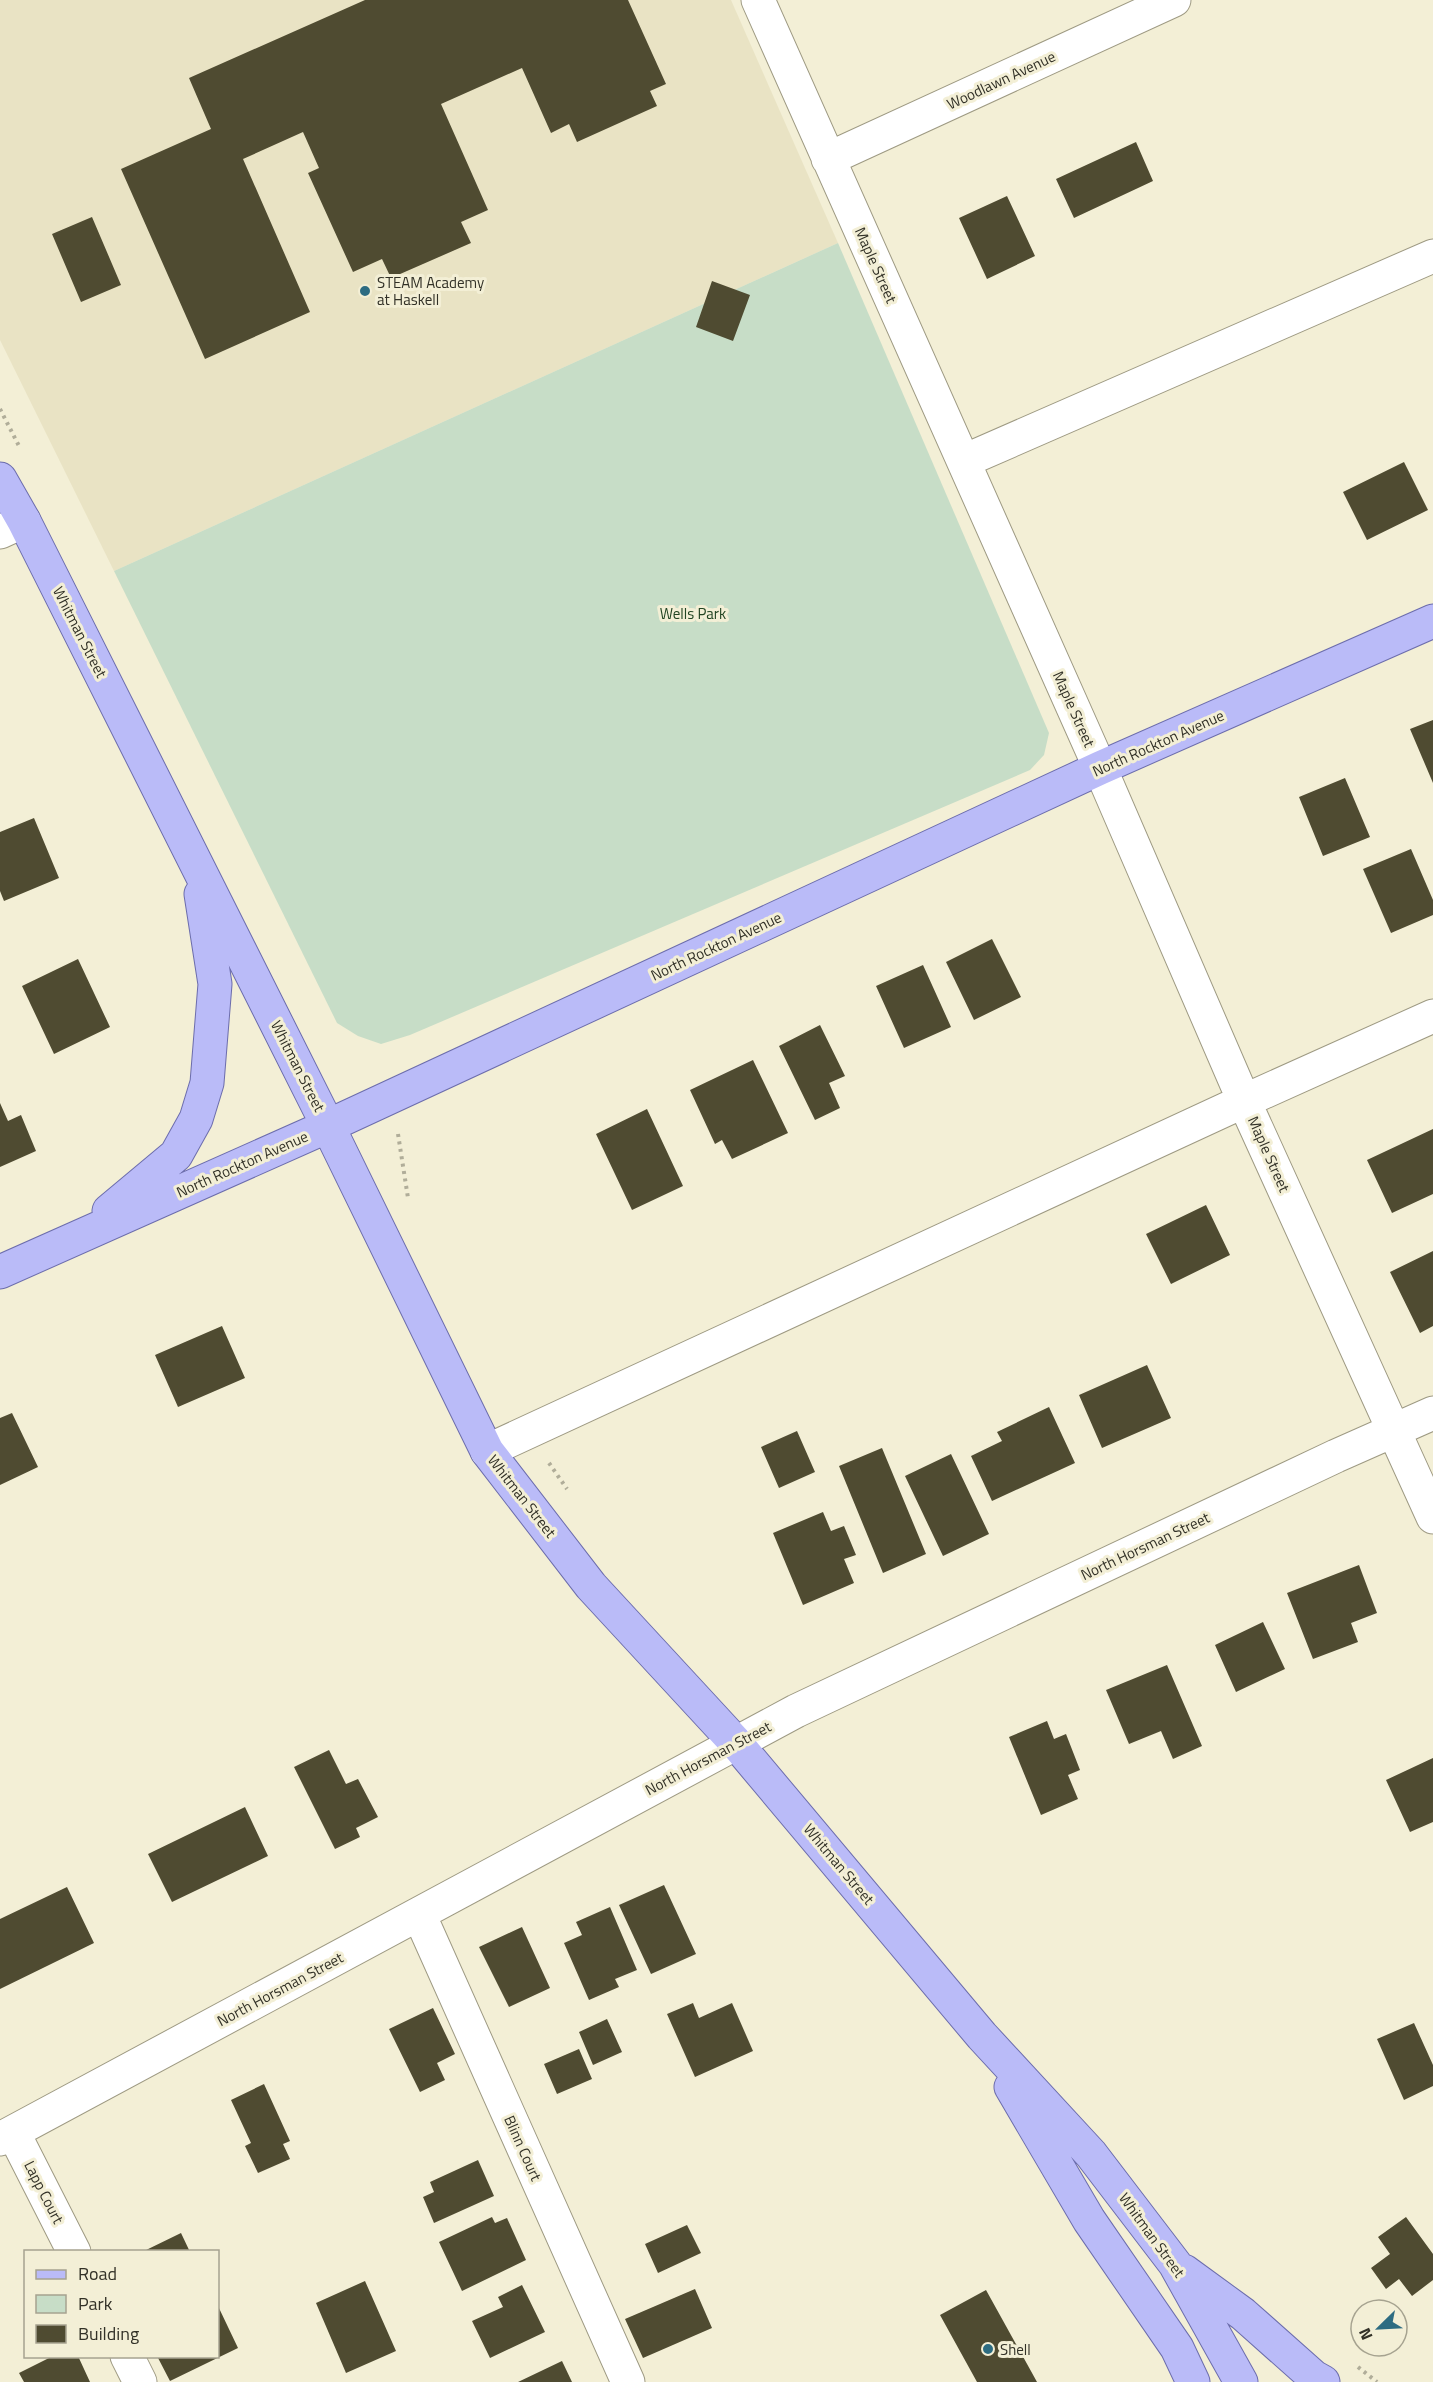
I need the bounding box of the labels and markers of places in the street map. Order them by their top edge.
place label: STEAM Academy at Haskell [377,271,484,311]
marker: STEAM Academy at Haskell [358,284,372,298]
place label: Shell [1000,2338,1031,2361]
marker: Shell [981,2342,995,2356]

